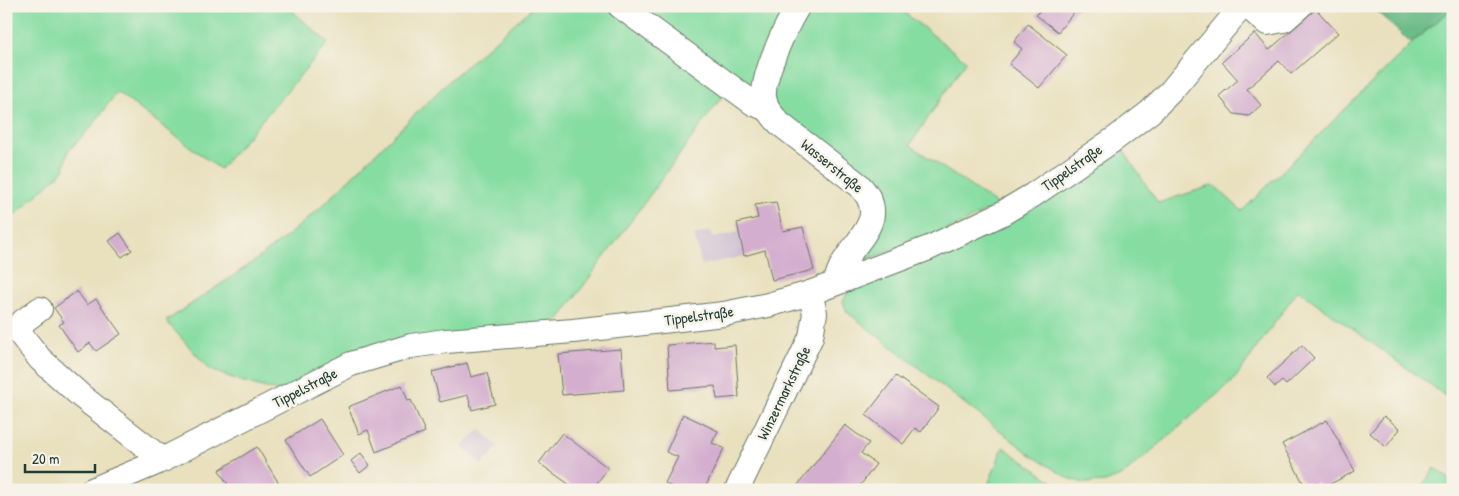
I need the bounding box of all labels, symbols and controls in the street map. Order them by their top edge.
street label: Wasserstraße [797,134,868,197]
street label: Tippelstraße [1037,139,1106,196]
street label: Tippelstraße [663,300,735,331]
street label: Winzermarkstraße [752,342,815,443]
street label: Tippelstraße [269,362,341,413]
scale bar [25,441,95,473]
text: 20 m [32,448,59,469]

